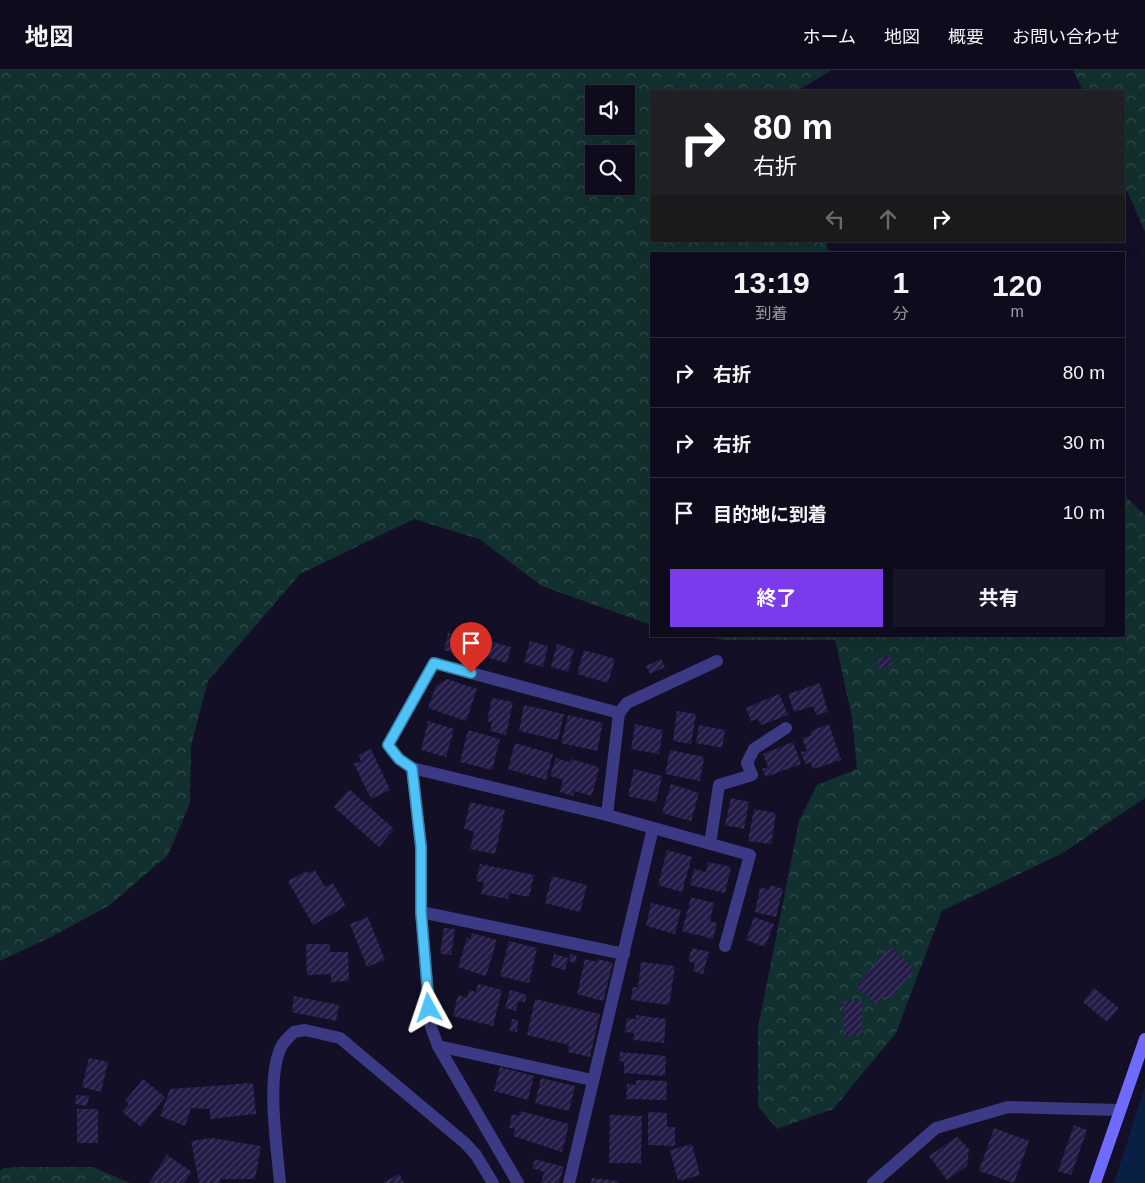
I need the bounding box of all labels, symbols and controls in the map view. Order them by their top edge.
text: 地図 [25,23,73,50]
text: ホーム [803,27,856,47]
text: 地図 [884,27,920,47]
text: 概要 [948,27,984,47]
text: お問い合わせ [1012,27,1120,47]
map controls [585,85,635,195]
button: sound [585,85,635,135]
text: 80 m [753,107,833,146]
icon: right [670,110,735,175]
button: search [585,145,635,195]
text: 右折 [753,154,797,179]
icon: left [821,205,849,233]
icon: ahead [874,205,902,233]
icon: right [927,205,955,233]
text: 13:19 [733,266,810,299]
text: 1 [892,266,909,299]
text: 120 [992,269,1042,302]
text: m [1010,303,1024,320]
text: 到着 [755,305,787,322]
text: 分 [893,305,909,322]
icon: right [670,359,698,387]
text: 80 m [1063,362,1105,383]
text: 右折 [713,364,751,385]
icon: right [670,429,698,457]
text: 30 m [1063,432,1105,453]
text: 右折 [713,434,751,455]
icon: arrive [670,499,698,527]
text: 10 m [1063,502,1105,523]
text: 目的地に到着 [713,504,827,525]
button: 終了 [670,569,883,627]
button: 共有 [893,569,1105,627]
pin [450,622,492,673]
icon: arrive [457,629,485,657]
position arrow [402,981,454,1033]

